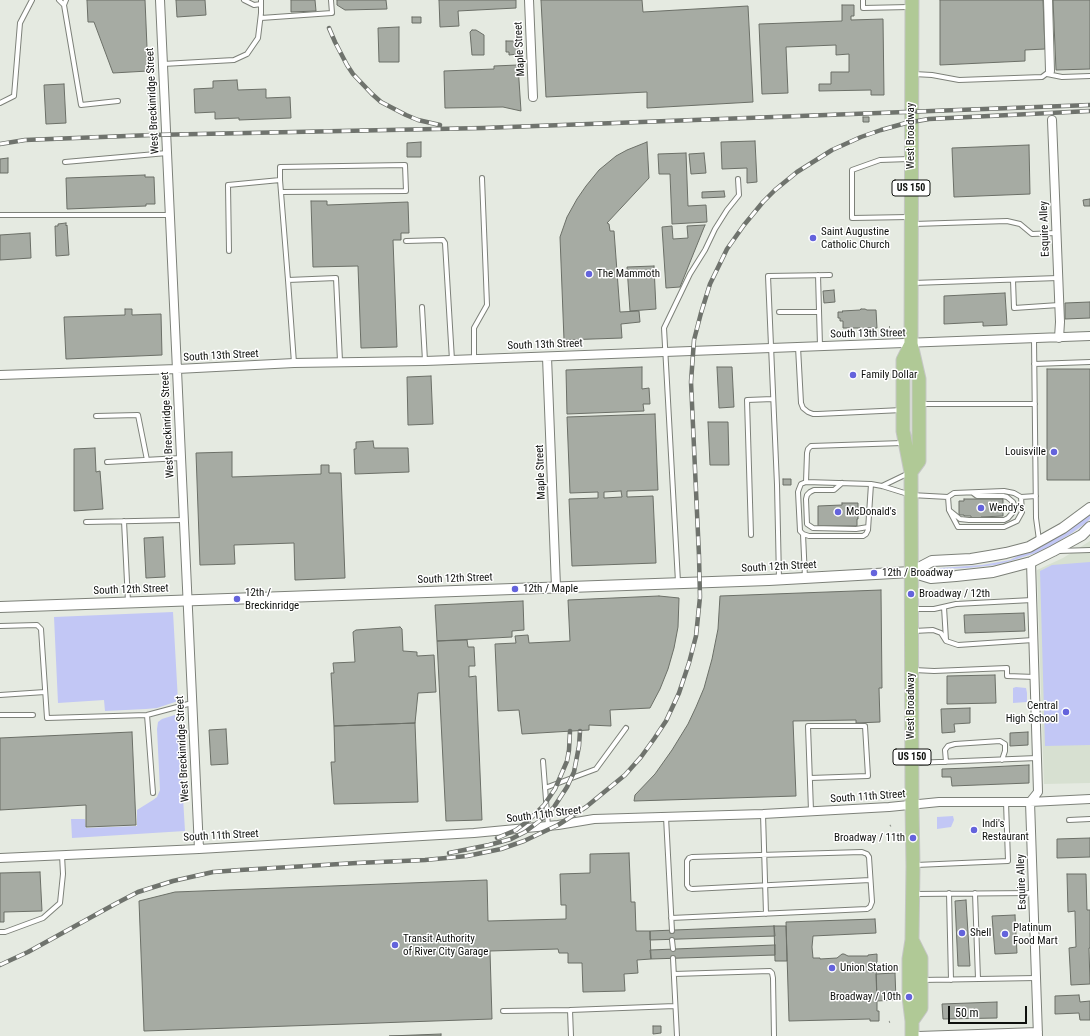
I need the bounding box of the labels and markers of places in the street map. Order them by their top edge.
place label: Saint Augustine Catholic Church [821,225,890,251]
marker: Saint Augustine Catholic Church [808,233,818,243]
place label: The Mammoth [597,267,660,281]
marker: The Mammoth [584,269,594,279]
place label: Family Dollar [861,368,917,382]
marker: Family Dollar [848,370,858,380]
place label: Louisville [1005,445,1046,459]
marker: Louisville [1049,447,1059,457]
place label: Wendy's [989,501,1024,515]
marker: Wendy's [976,503,986,513]
place label: McDonald's [846,505,896,519]
marker: McDonald's [833,507,843,517]
place label: 12th / Broadway [882,566,953,580]
marker: 12th / Broadway [869,568,879,578]
place label: 12th / Maple [523,582,578,596]
marker: 12th / Maple [510,584,520,594]
place label: 12th / Breckinridge [245,586,299,612]
place label: Broadway / 12th [919,587,990,601]
marker: Broadway / 12th [906,589,916,599]
marker: 12th / Breckinridge [232,594,242,604]
place label: Central High School [1006,699,1058,725]
marker: Central High School [1061,707,1071,717]
place label: Indi's Restaurant [982,817,1029,843]
marker: Indi's Restaurant [969,825,979,835]
place label: Broadway / 11th [834,831,905,845]
marker: Broadway / 11th [908,833,918,843]
place label: Platinum Food Mart [1013,921,1058,947]
place label: Shell [970,926,991,940]
marker: Shell [957,928,967,938]
marker: Platinum Food Mart [1000,929,1010,939]
place label: Transit Authority of River City Garage [403,932,488,958]
marker: Transit Authority of River City Garage [390,940,400,950]
place label: Union Station [840,961,898,975]
marker: Union Station [827,963,837,973]
place label: Broadway / 10th [830,990,901,1004]
marker: Broadway / 10th [904,992,914,1002]

